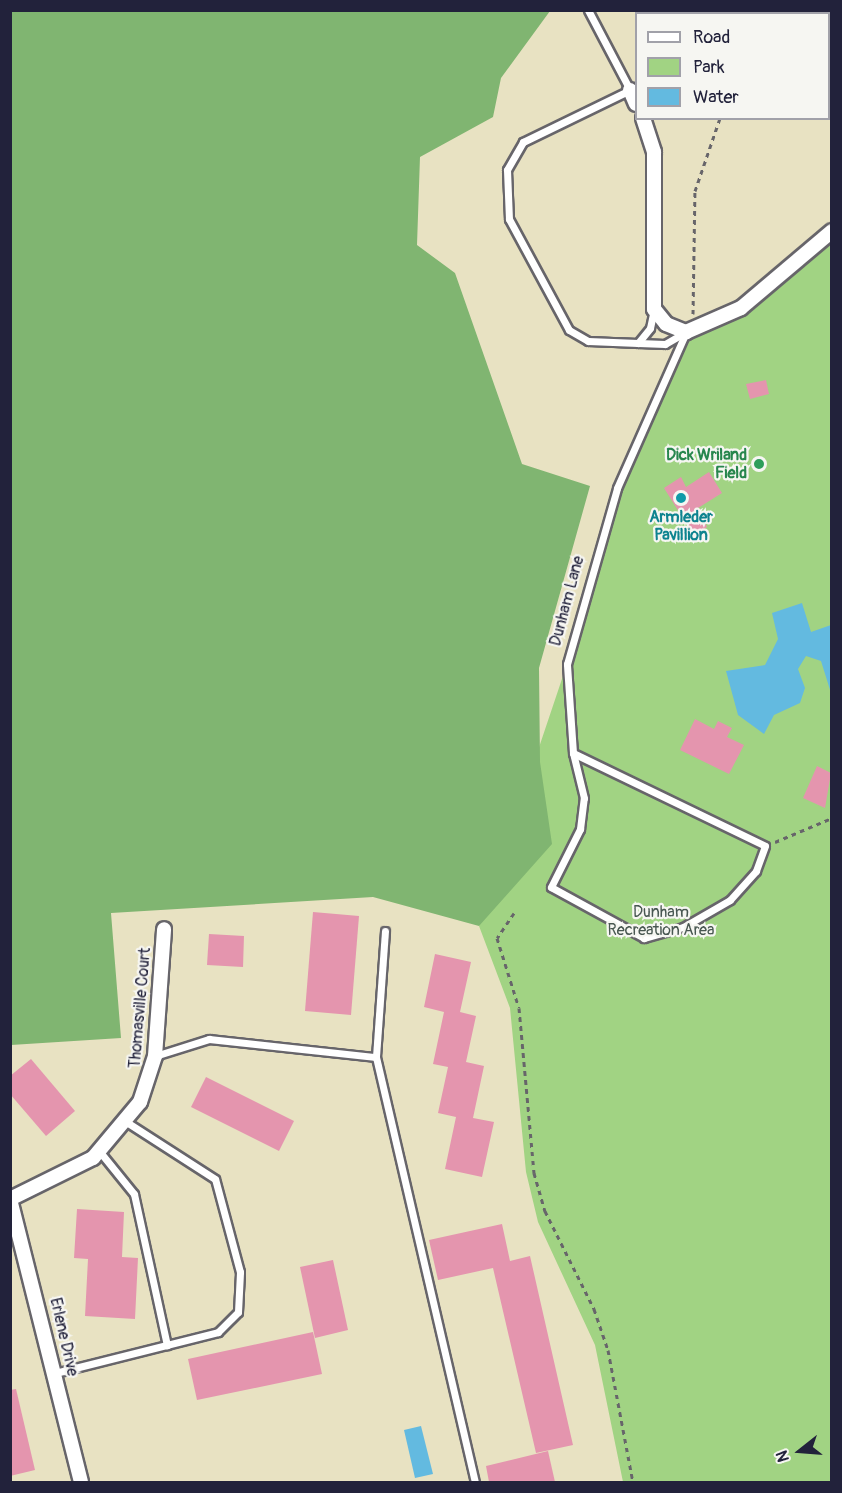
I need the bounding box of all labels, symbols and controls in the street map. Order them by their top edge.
legend [635,12,830,120]
text: Road [693,26,730,49]
text: Park [693,56,725,79]
text: Water [693,86,739,109]
place label: Dick Wriland Field [666,445,747,483]
marker: Dick Wriland Field [752,457,766,471]
marker: Armleder Pavillion [674,491,688,505]
place label: Armleder Pavillion [649,507,713,545]
street label: Dunham Lane [546,554,588,648]
park label: Dunham Recreation Area [608,902,714,940]
street label: Thomasville Court [125,947,155,1069]
street label: Erlene Drive [46,1296,82,1378]
north arrow [770,1421,830,1481]
text: N [772,1448,794,1464]

